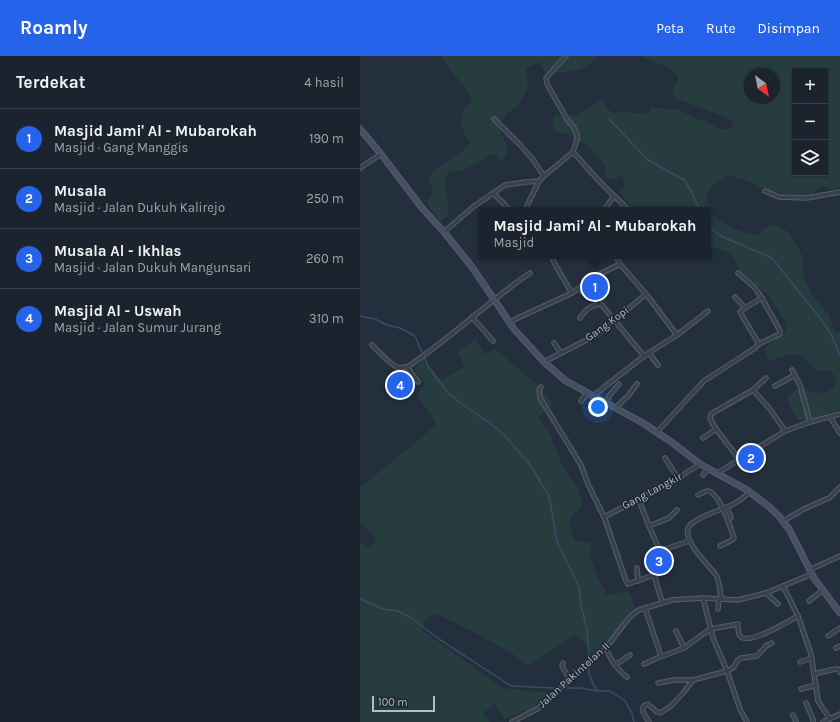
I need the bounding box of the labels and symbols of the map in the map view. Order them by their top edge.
north arrow [744,68,780,104]
pin: 1 [582,272,608,302]
street label: Gang Kopi [583,304,631,344]
pin: 4 [387,370,413,400]
your location [588,397,608,417]
pin: 2 [738,443,764,473]
street label: Gang Langkir [620,470,684,512]
pin: 3 [646,546,672,576]
street label: Jalan Pakintelan II [536,640,612,710]
scale bar [372,694,435,713]

